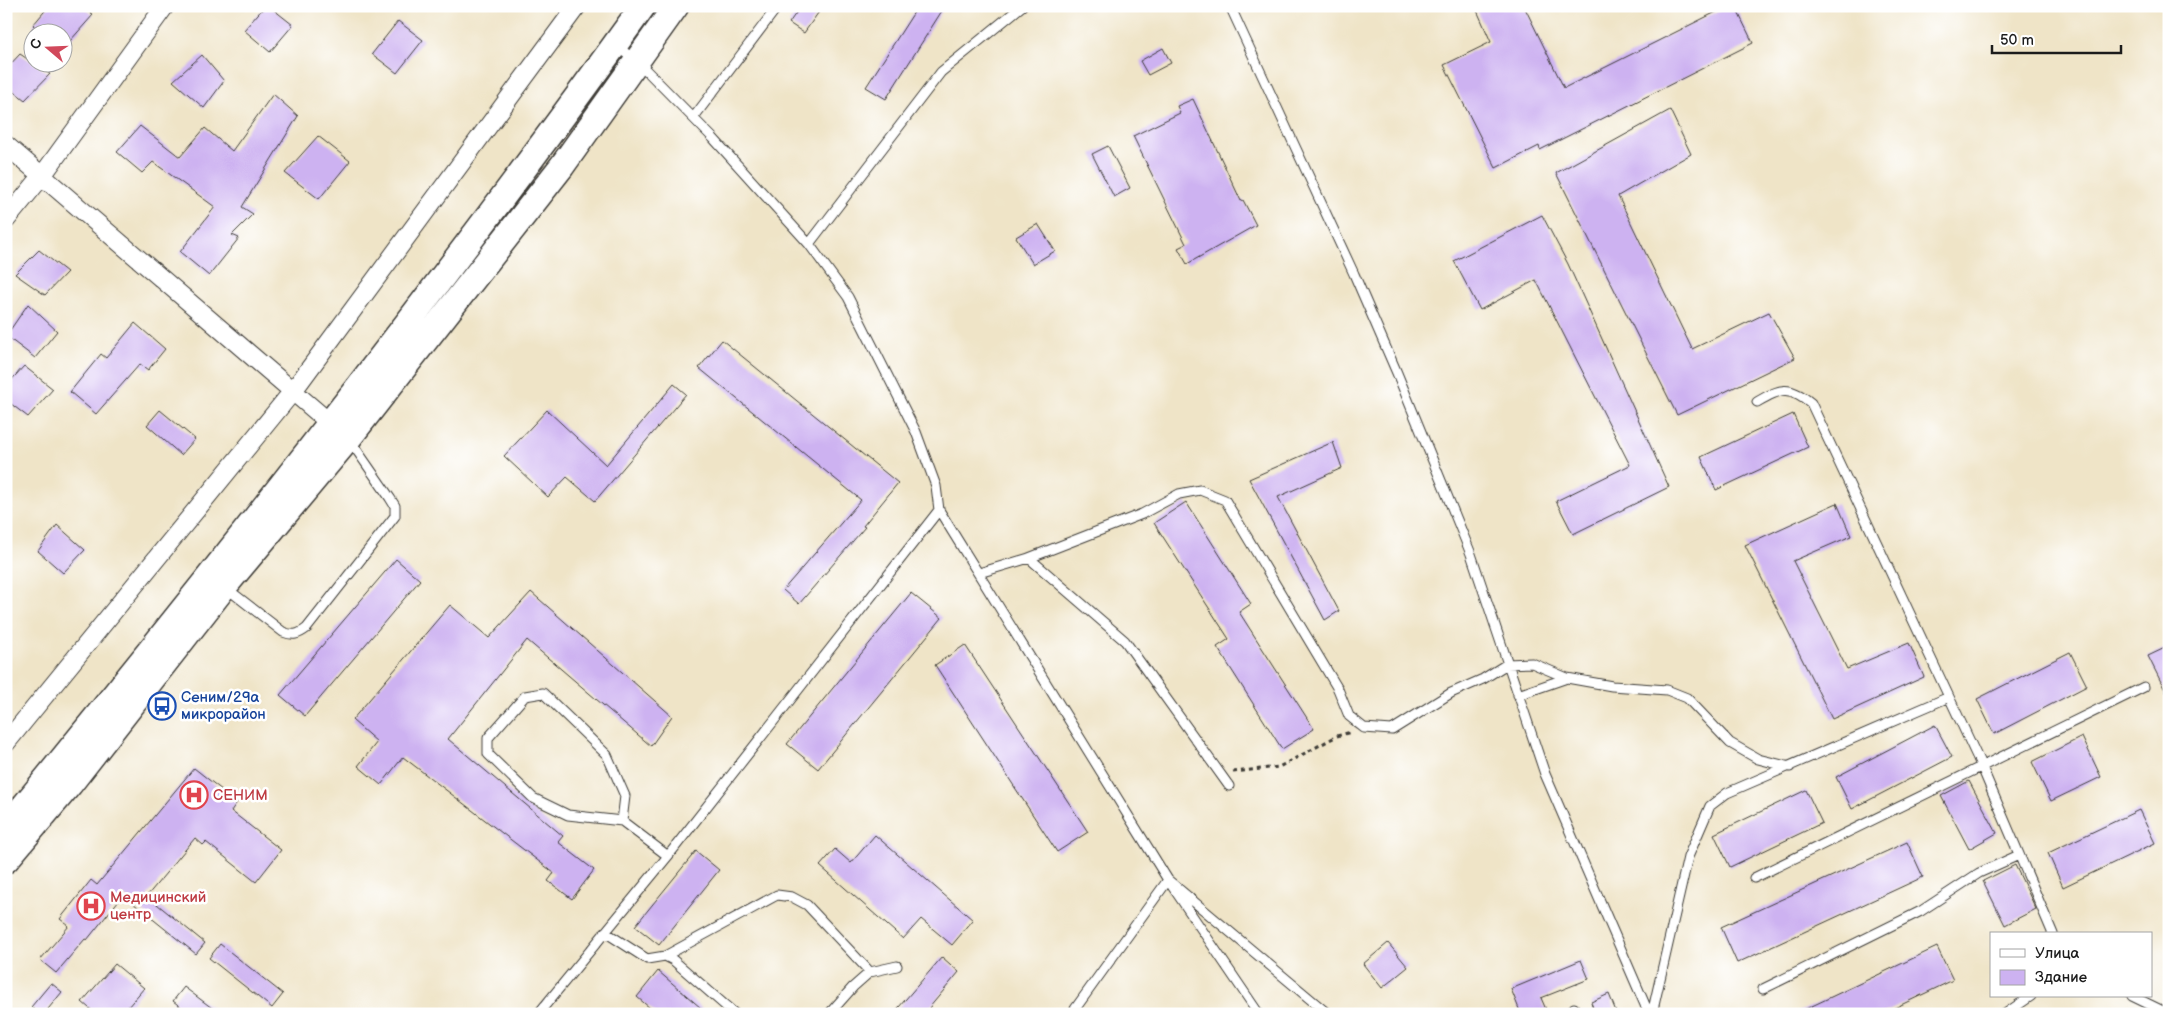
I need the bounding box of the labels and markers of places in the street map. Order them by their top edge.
place label: Сеним/29а микрорайон [181,688,266,724]
bus stop icon: Сеним/29а микрорайон [147,691,177,721]
hospital icon: СЕНИМ [179,780,209,810]
place label: СЕНИМ [213,786,268,805]
place label: Медицинский центр [110,888,206,924]
hospital icon: Медицинский центр [76,891,106,921]

